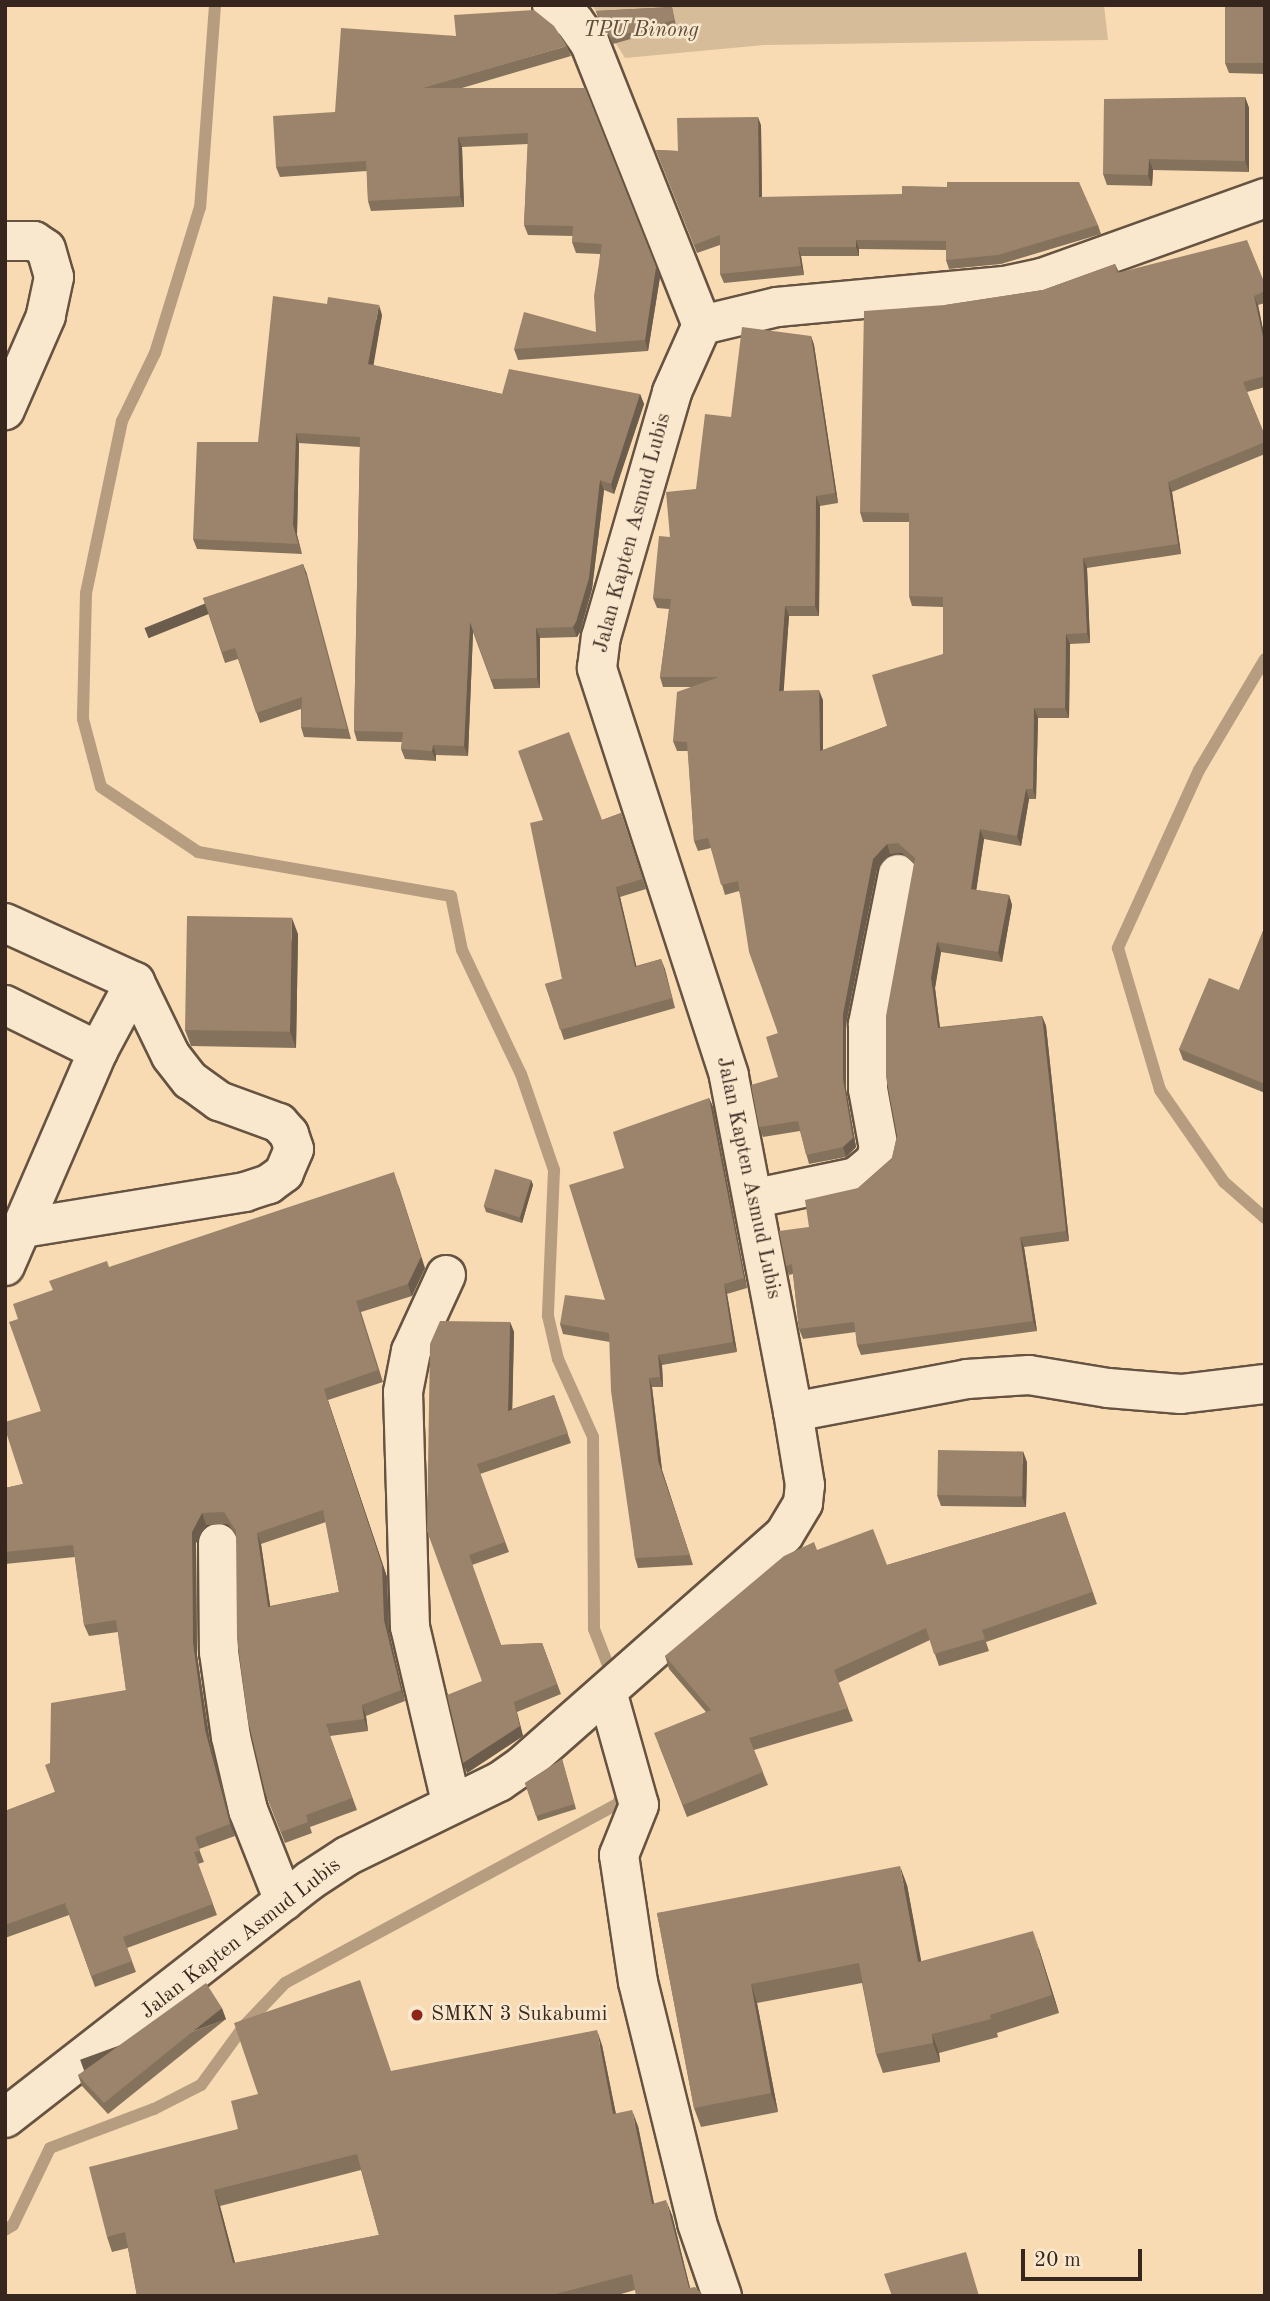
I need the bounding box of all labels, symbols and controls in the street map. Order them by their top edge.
park label: TPU Binong [583,18,699,44]
street label: Jalan Kapten Asmud Lubis [589,410,677,656]
street label: Jalan Kapten Asmud Lubis [710,1055,786,1301]
street label: Jalan Kapten Asmud Lubis [136,1853,346,2025]
place label: SMKN 3 Sukabumi [431,2002,607,2028]
marker: SMKN 3 Sukabumi [409,2007,425,2023]
scale bar [1025,2234,1146,2278]
text: 20 m [1034,2250,1081,2271]

